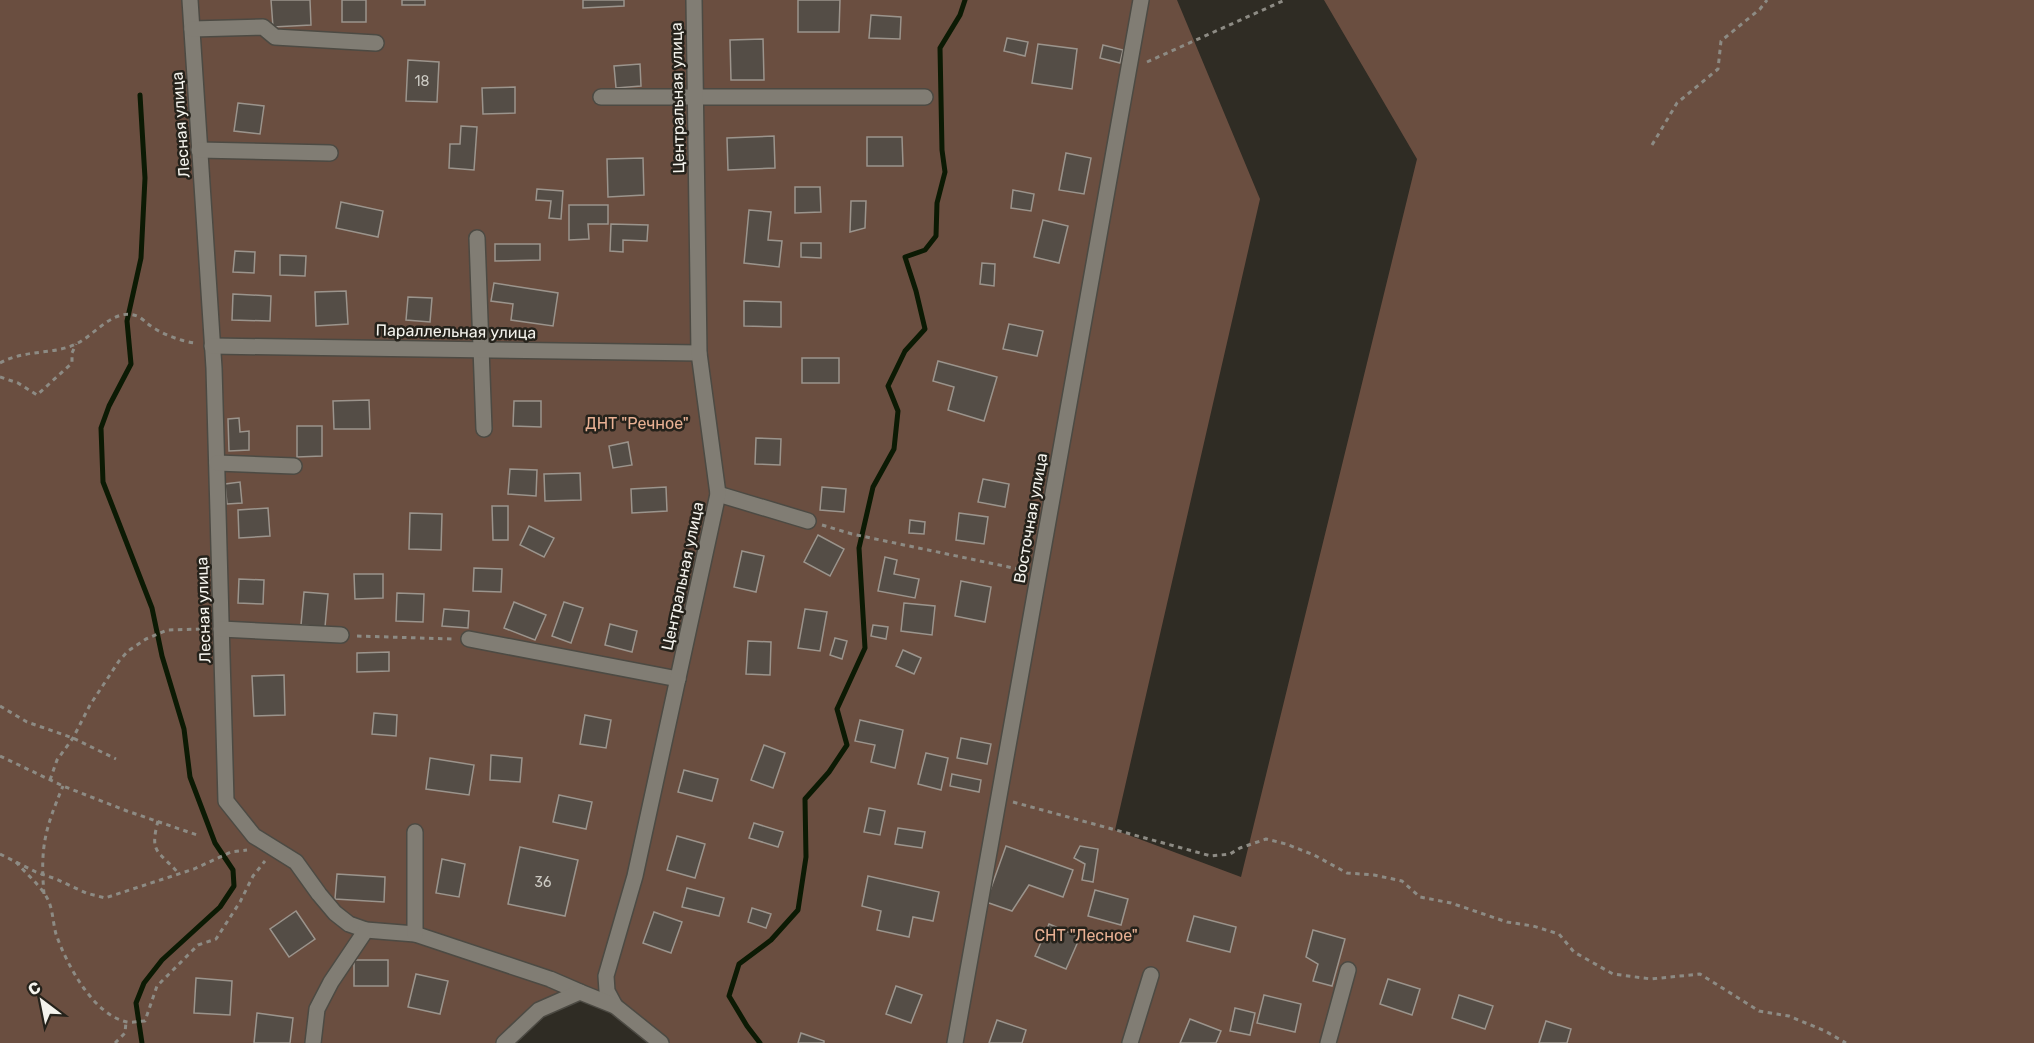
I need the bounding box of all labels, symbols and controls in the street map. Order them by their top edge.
street label: Центральная улица [667,22,688,174]
street label: Лесная улица [167,71,194,179]
house number: 18 [415,73,430,90]
street label: Параллельная улица [376,321,536,342]
park label: ДНТ "Речное" [585,414,689,433]
street label: Восточная улица [1010,451,1051,585]
street label: Центральная улица [657,500,708,652]
street label: Лесная улица [192,557,215,663]
house number: 36 [535,874,551,891]
park label: СНТ "Лесное" [1034,926,1138,945]
north arrow [12,971,72,1031]
text: С [25,978,44,1000]

